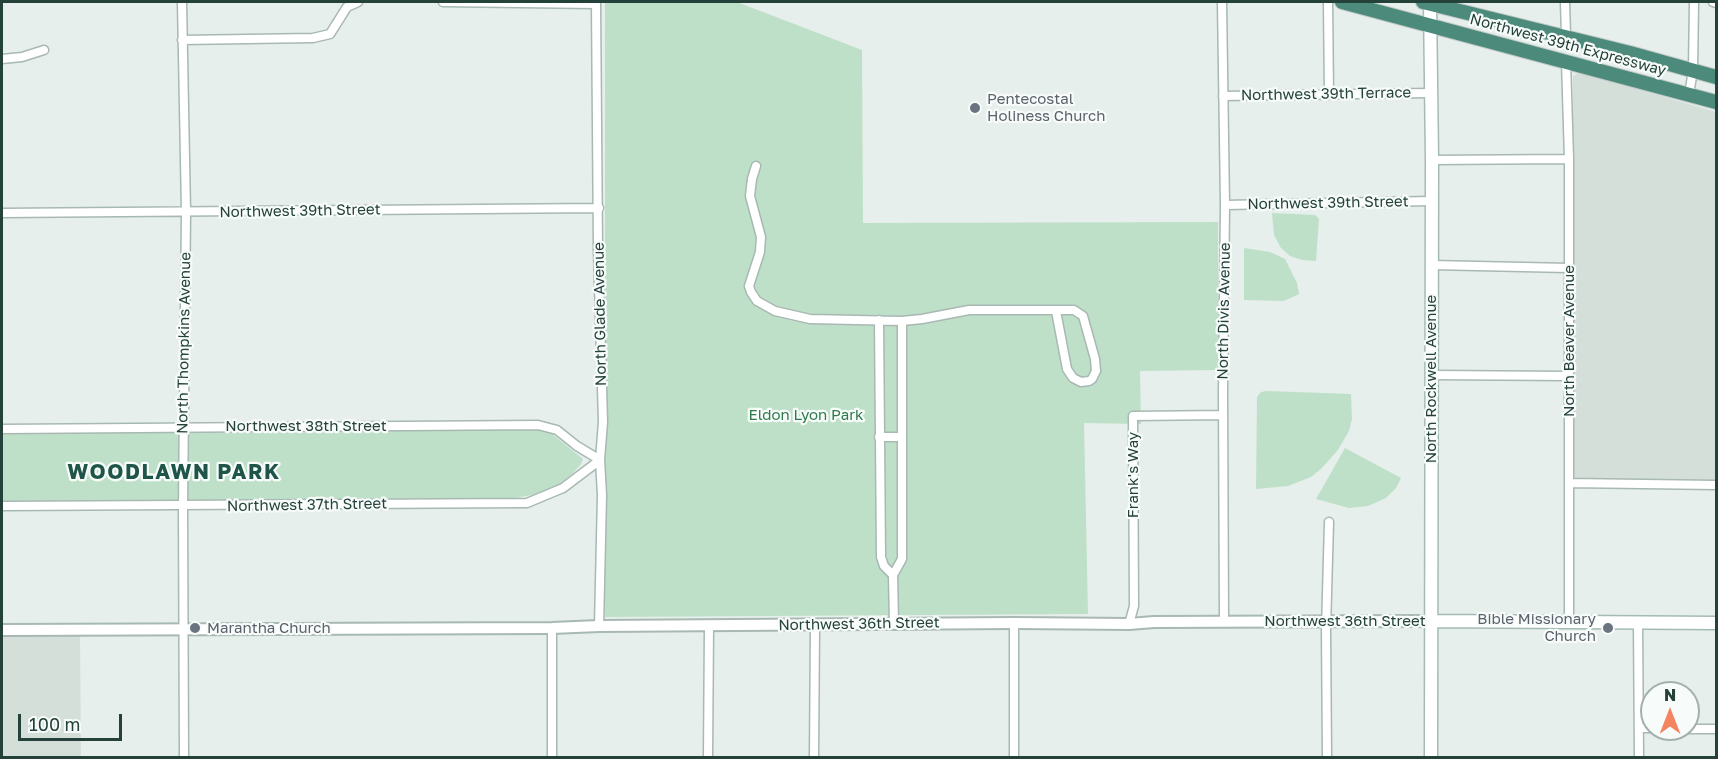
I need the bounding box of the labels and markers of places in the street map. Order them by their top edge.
place label: Pentecostal Holiness Church [987,90,1105,125]
marker: Pentecostal Holiness Church [968,101,982,115]
place label: Bible Missionary Church [1477,610,1596,645]
place label: Marantha Church [207,619,331,637]
marker: Marantha Church [188,621,202,635]
marker: Bible Missionary Church [1601,621,1615,635]

